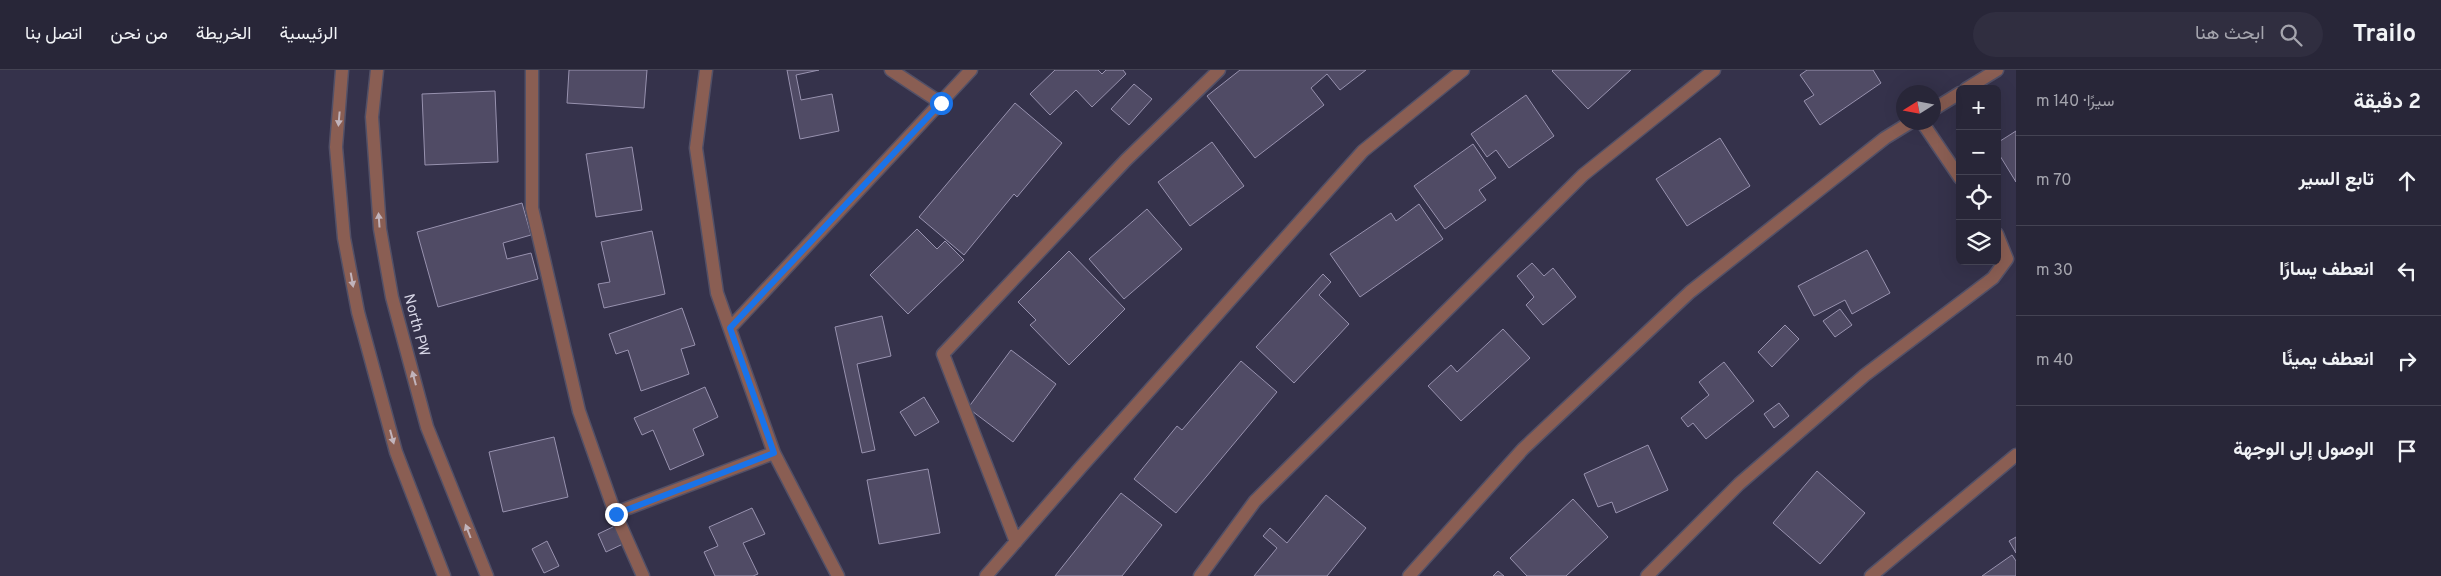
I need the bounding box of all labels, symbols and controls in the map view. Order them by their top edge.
search box [1973,12,2323,57]
text: Trailo [2353,20,2416,50]
icon: search [2277,21,2305,49]
text: ابحث هنا [2195,22,2265,46]
text: اتصل بنا [25,23,83,46]
text: من نحن [111,23,168,46]
text: الخريطة [196,23,251,46]
text: الرئيسية [279,23,338,46]
north arrow [1896,85,1941,130]
map controls [1956,85,2001,265]
button: + [1956,85,2001,130]
text: 2 دقيقة [2353,89,2421,116]
route start [930,92,953,115]
text: سيرًا · 140 m [2036,92,2114,112]
one-way arrow [334,111,342,127]
button: − [1956,130,2001,175]
icon: ahead [2393,167,2421,195]
text: تابع السير [2298,168,2374,192]
text: 70 m [2036,171,2071,191]
button: locate [1956,175,2001,220]
one-way arrow [375,211,383,227]
button: layers [1956,220,2001,265]
icon: left [2393,257,2421,285]
text: انعطف يسارًا [2279,258,2374,282]
text: 30 m [2036,261,2073,281]
one-way arrow [348,272,356,288]
street label: North PW [398,292,433,359]
icon: right [2393,347,2421,375]
text: انعطف يمينًا [2282,348,2374,372]
text: 40 m [2036,351,2074,371]
one-way arrow [410,370,418,386]
one-way arrow [389,430,397,445]
icon: arrive [2393,437,2421,465]
text: الوصول إلى الوجهة [2233,438,2374,462]
route end [605,503,628,526]
one-way arrow [464,523,472,538]

